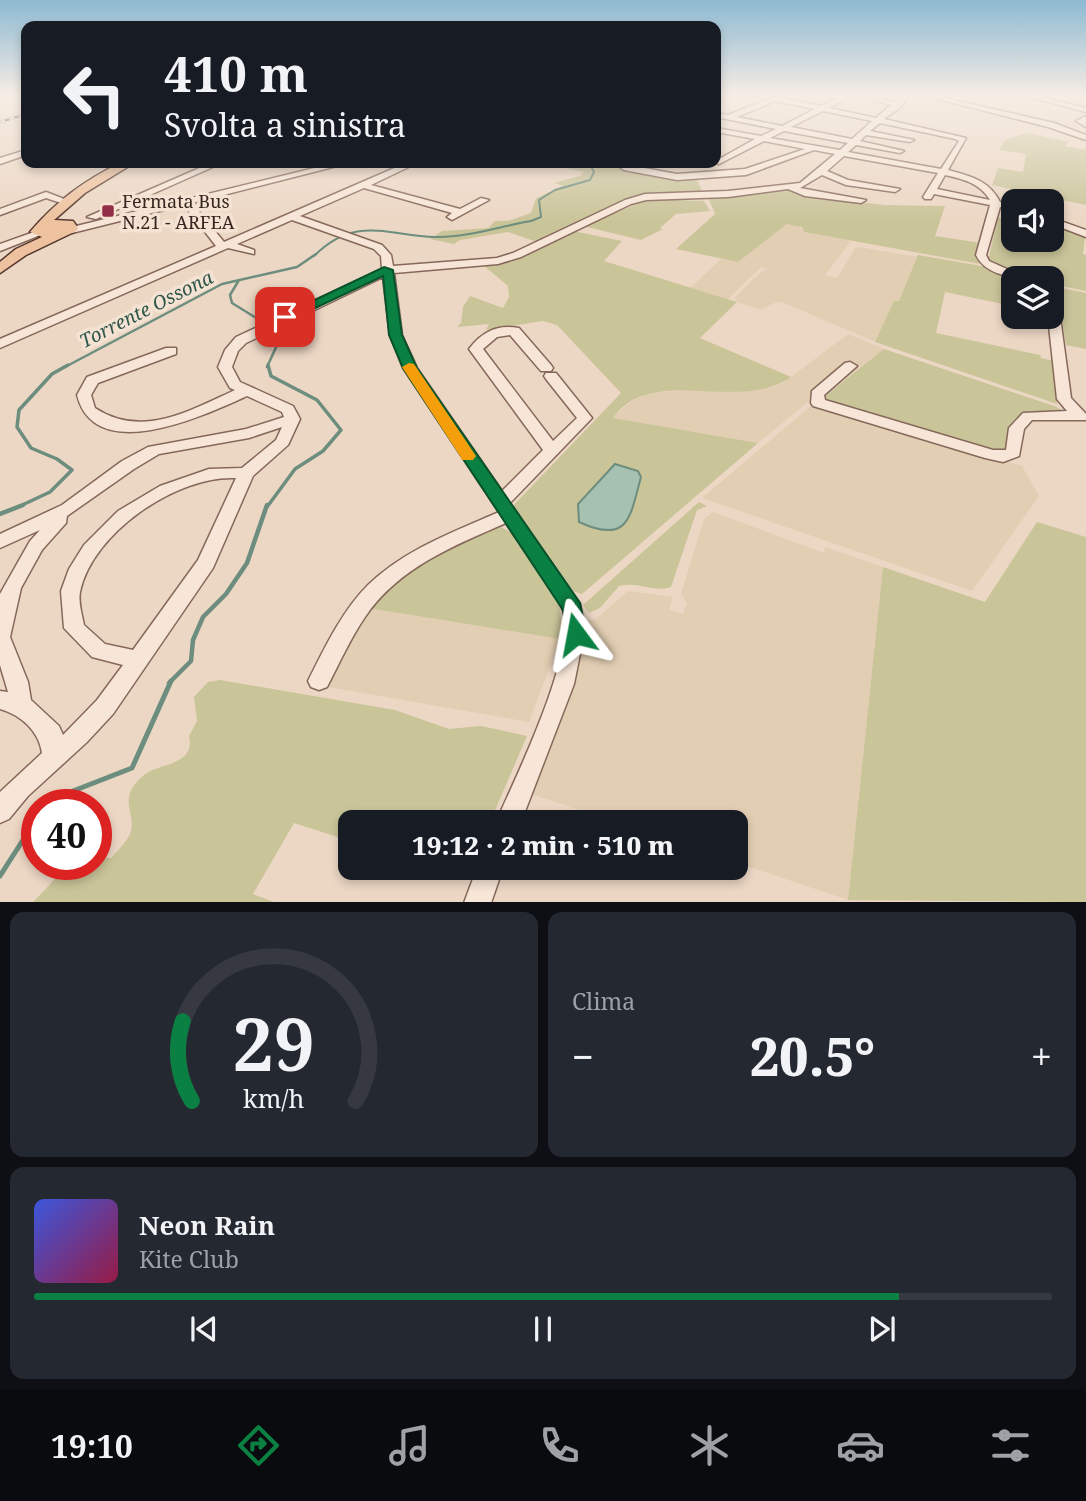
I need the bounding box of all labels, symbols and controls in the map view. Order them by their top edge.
text: 410 m [164,40,308,106]
icon: left [49,49,140,140]
text: Svolta a sinistra [164,103,406,146]
place label: Fermata Bus N.21 - ARFEA [122,189,235,234]
map controls [1001,189,1064,329]
button: sound [1001,189,1064,252]
marker: Fermata Bus N.21 - ARFEA [100,203,116,219]
water label: Torrente Ossona [75,264,217,354]
button: layers [1001,266,1064,329]
pin [255,287,315,347]
icon: arrive [266,298,304,336]
position arrow [539,597,613,671]
speed limit sign: 40 [21,789,112,880]
text: 19:12 · 2 min · 510 m [412,827,674,863]
text: Clima [572,985,635,1017]
text: 29 [233,993,315,1092]
text: 20.5° [750,1020,875,1091]
text: − [572,1030,594,1082]
text: + [1031,1030,1052,1082]
text: km/h [243,1080,305,1114]
text: Neon Rain [139,1207,275,1243]
text: Kite Club [139,1243,239,1275]
icon: previous [185,1310,223,1348]
icon: pause [524,1310,562,1348]
icon: next [863,1310,901,1348]
icon: directions [234,1421,283,1470]
icon: music [385,1421,434,1470]
icon: phone [535,1421,584,1470]
icon: climate [685,1421,734,1470]
icon: car [836,1421,885,1470]
icon: filters [986,1421,1035,1470]
text: 19:10 [51,1424,133,1467]

